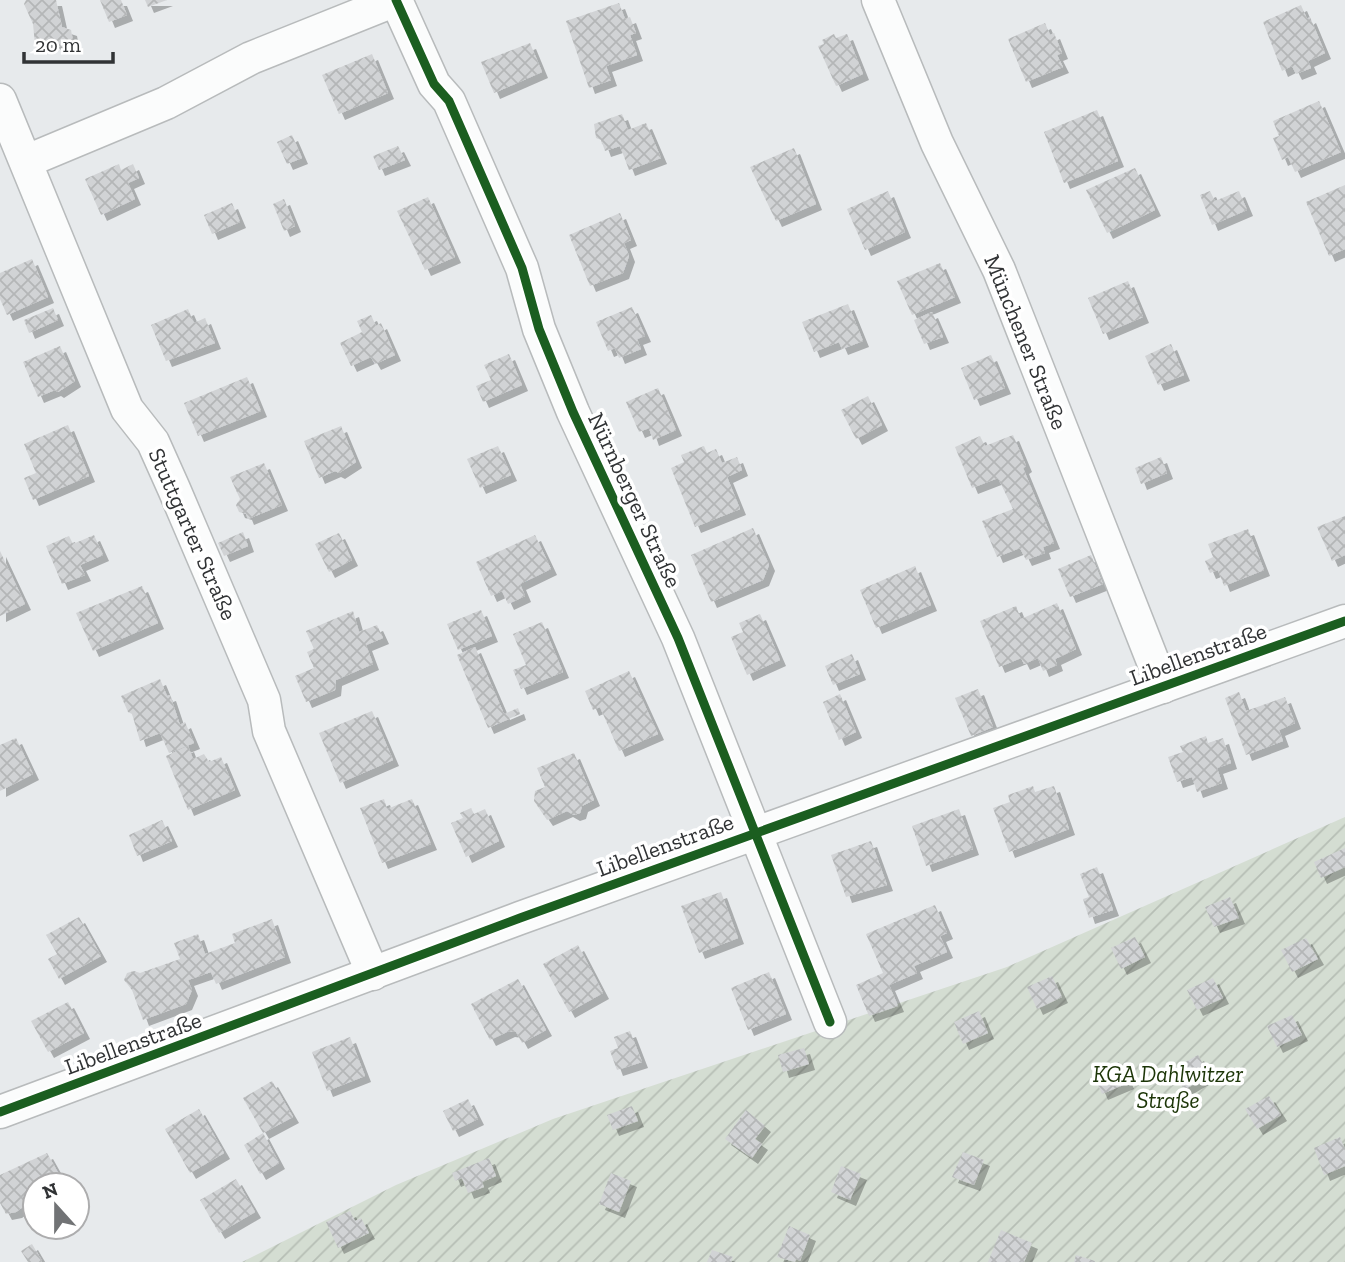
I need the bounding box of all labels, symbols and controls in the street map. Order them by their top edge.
scale bar [24,21,114,65]
text: 20 m [35,32,81,57]
street label: Münchener Straße [978,250,1074,434]
street label: Nürnberger Straße [582,408,688,592]
street label: Stuttgarter Straße [143,444,243,624]
street label: Libellenstraße [1126,616,1270,692]
street label: Libellenstraße [593,807,737,883]
street label: Libellenstraße [61,1005,205,1081]
park label: KGA Dahlwitzer Straße [1093,1060,1243,1114]
north arrow [21,1171,91,1241]
text: N [39,1177,61,1204]

